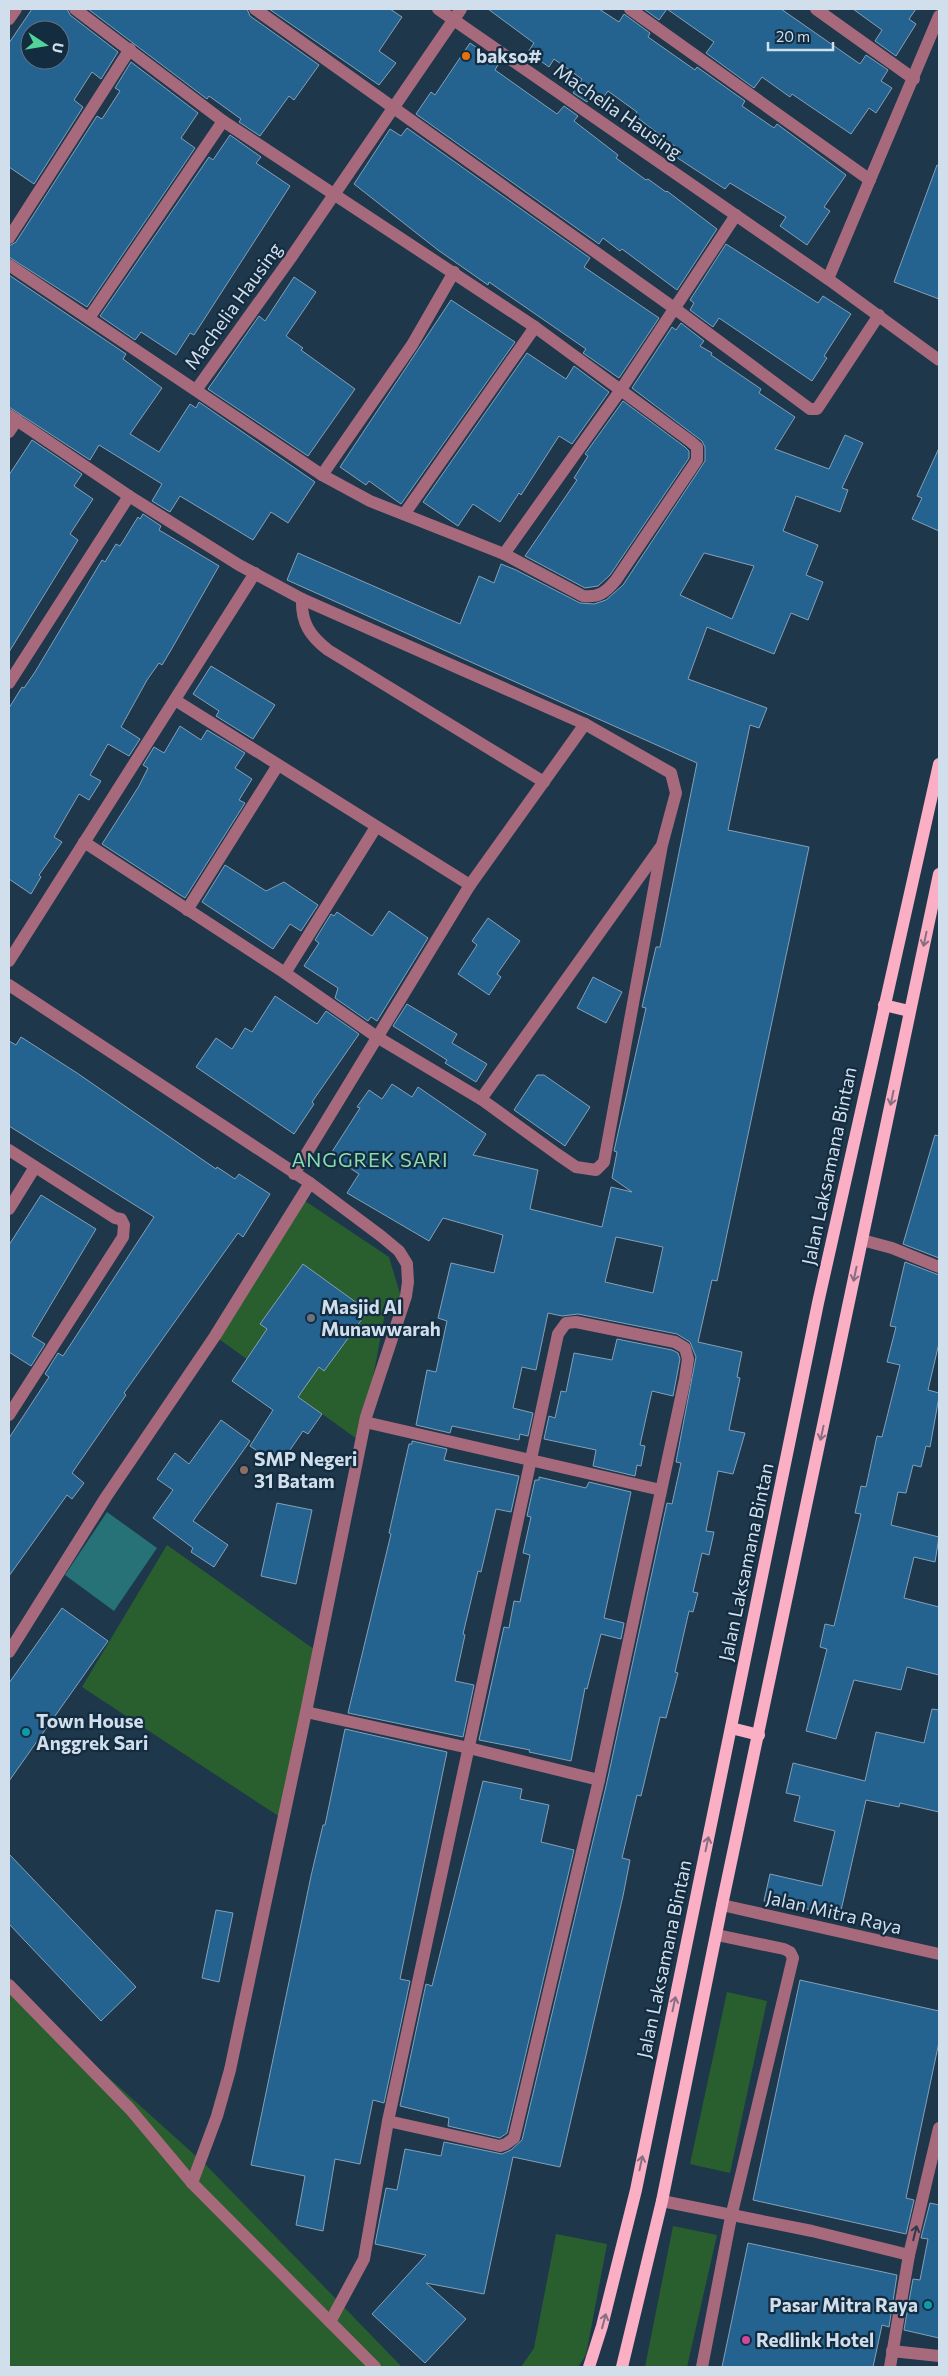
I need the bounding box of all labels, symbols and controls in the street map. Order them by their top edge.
north arrow [20,20,70,70]
scale bar [768,20,833,52]
text: 20 m [776,27,810,45]
text: U [49,41,68,55]
place label: bakso# [476,44,542,67]
marker: bakso# [460,50,472,62]
street label: Machelia Hausing [550,58,687,163]
street label: Machelia Hausing [179,238,286,374]
one-way arrow [920,930,929,946]
street label: Jalan Laksamana Bintan [796,1065,861,1267]
one-way arrow [886,1089,896,1105]
district label: ANGGREK SARI [291,1147,449,1171]
one-way arrow [850,1265,859,1281]
place label: Masjid Al Munawwarah [321,1295,441,1340]
marker: Masjid Al Munawwarah [305,1312,317,1324]
one-way arrow [817,1424,826,1440]
place label: SMP Negeri 31 Batam [254,1447,357,1492]
street label: Jalan Laksamana Bintan [713,1461,778,1663]
marker: SMP Negeri 31 Batam [238,1464,250,1476]
place label: Town House Anggrek Sari [36,1709,148,1754]
marker: Town House Anggrek Sari [20,1726,32,1738]
one-way arrow [703,1837,712,1853]
street label: Jalan Laksamana Bintan [631,1858,696,2060]
street label: Jalan Mitra Raya [764,1885,904,1938]
one-way arrow [670,1996,679,2012]
one-way arrow [637,2155,647,2171]
one-way arrow [910,2226,920,2242]
place label: Pasar Mitra Raya [769,2293,918,2316]
marker: Pasar Mitra Raya [922,2299,934,2311]
one-way arrow [599,2313,609,2329]
place label: Redlink Hotel [756,2328,874,2351]
marker: Redlink Hotel [740,2334,752,2346]

